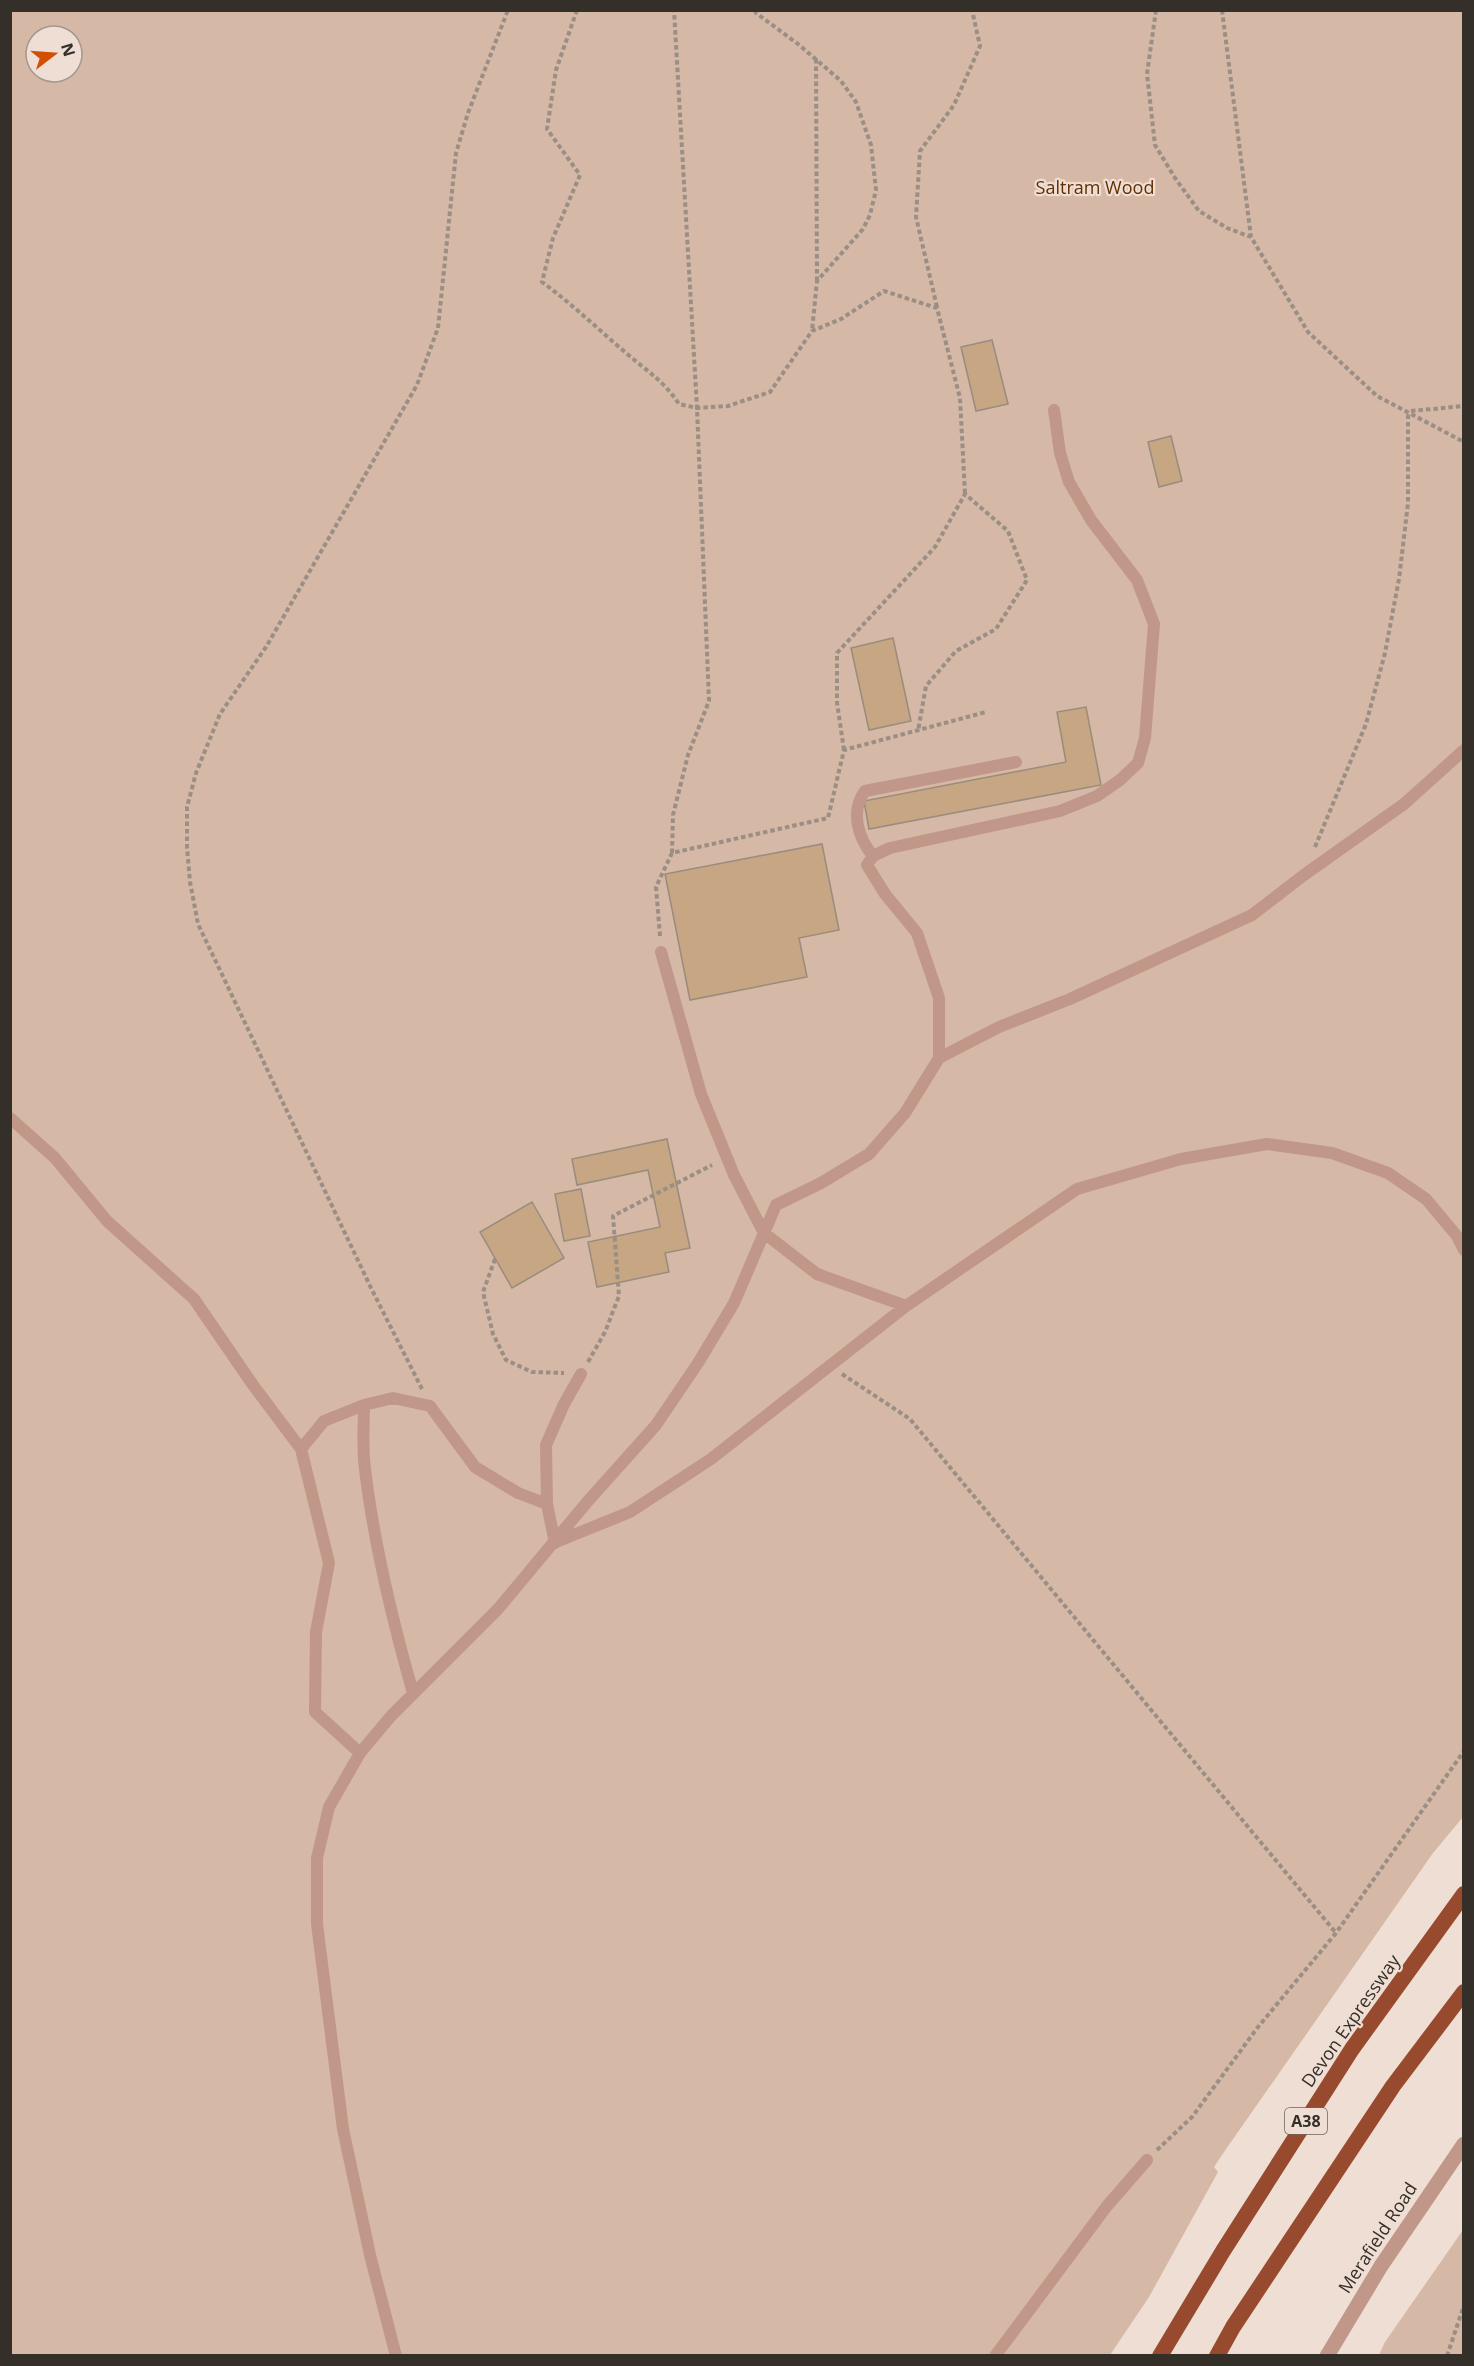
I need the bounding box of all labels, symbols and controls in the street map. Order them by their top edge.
north arrow [24,24,84,84]
text: N [56,40,81,59]
park label: Saltram Wood [1036,175,1154,199]
street label: Devon Expressway [1295,1949,1406,2092]
road number: A38 [1285,2108,1327,2134]
street label: Merafield Road [1332,2177,1422,2297]

